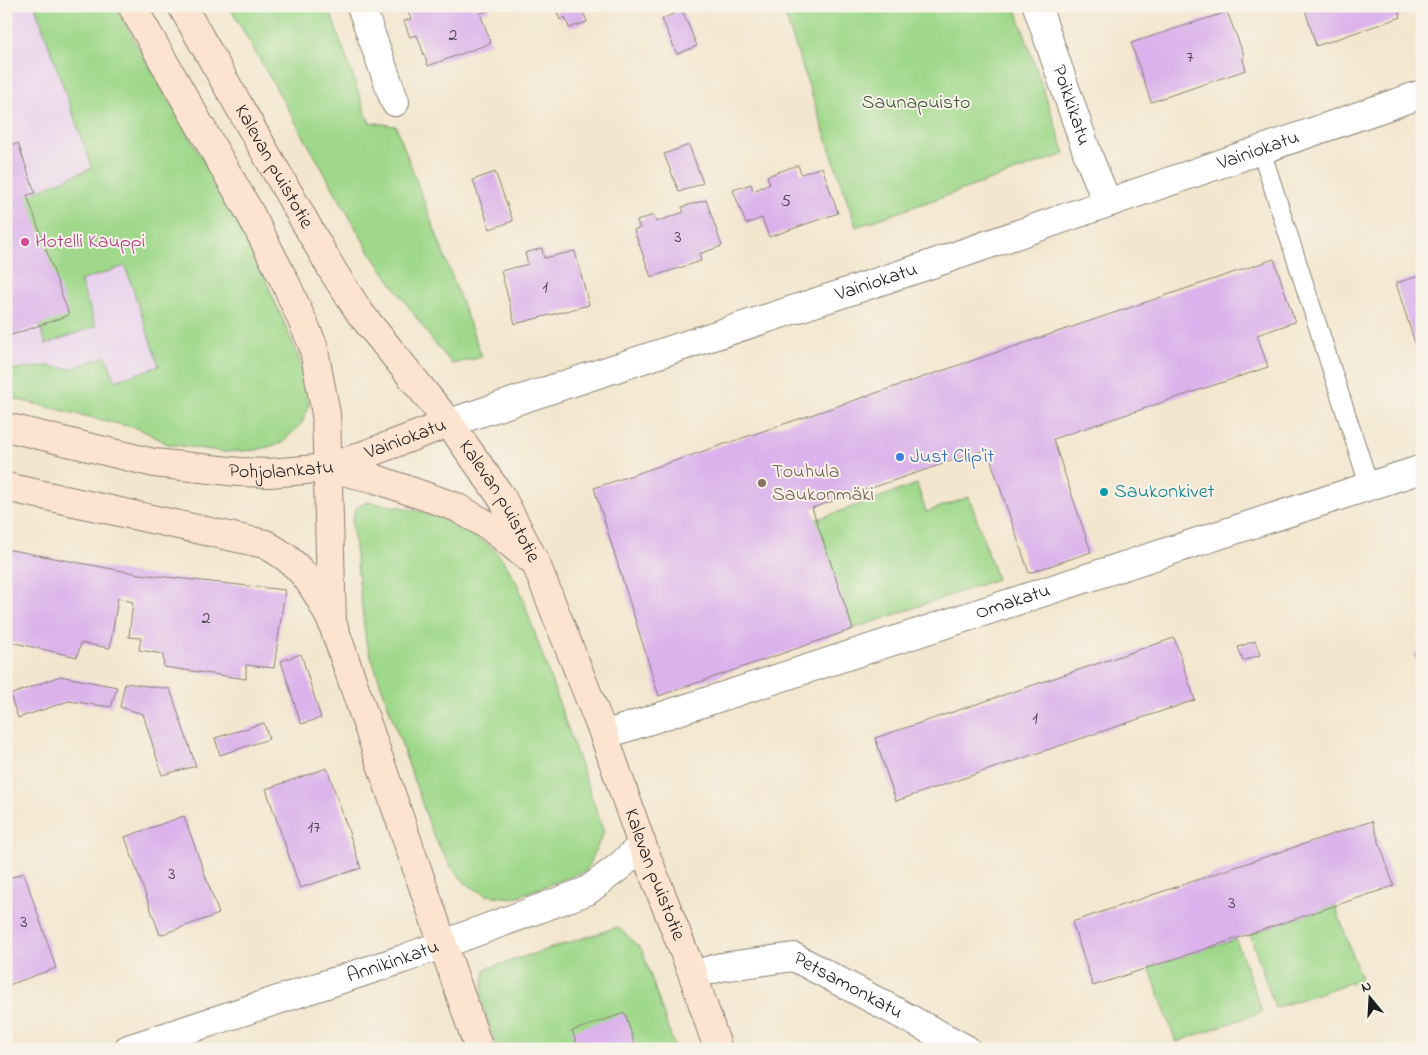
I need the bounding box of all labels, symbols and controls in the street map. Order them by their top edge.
house number: 2 [449,23,458,49]
house number: 7 [1186,45,1194,71]
street label: Poikkikatu [1044,61,1098,149]
park label: Saunapuisto [862,89,970,118]
street label: Kalevan puistotie [227,99,320,234]
street label: Vainiokatu [1213,123,1303,179]
house number: 5 [781,189,791,215]
house number: 3 [674,225,682,251]
place label: Hotelli Kauppi [35,228,145,257]
marker: Hotelli Kauppi [19,236,31,248]
street label: Vainiokatu [831,255,921,310]
house number: 1 [542,275,548,301]
street label: Vainiokatu [360,411,451,468]
street label: Kalevan puistotie [451,434,547,568]
place label: Just Clip'it [910,443,995,472]
marker: Just Clip'it [894,451,906,463]
street label: Pohjolankatu [227,453,335,488]
place label: Touhula Saukonmäki [772,458,874,510]
marker: Touhula Saukonmäki [756,477,768,489]
place label: Saukonkivet [1114,478,1215,507]
marker: Saukonkivet [1098,486,1110,498]
street label: Omakatu [972,576,1054,628]
house number: 2 [202,606,211,632]
house number: 1 [1032,706,1038,732]
street label: Kalevan puistotie [616,805,693,945]
house number: 17 [307,815,321,841]
house number: 3 [168,862,176,888]
house number: 3 [1228,891,1236,917]
house number: 3 [20,910,28,936]
street label: Annikinkatu [343,932,443,991]
street label: Petsamonkatu [788,945,908,1027]
north arrow [1346,972,1396,1022]
text: N [1359,976,1374,999]

